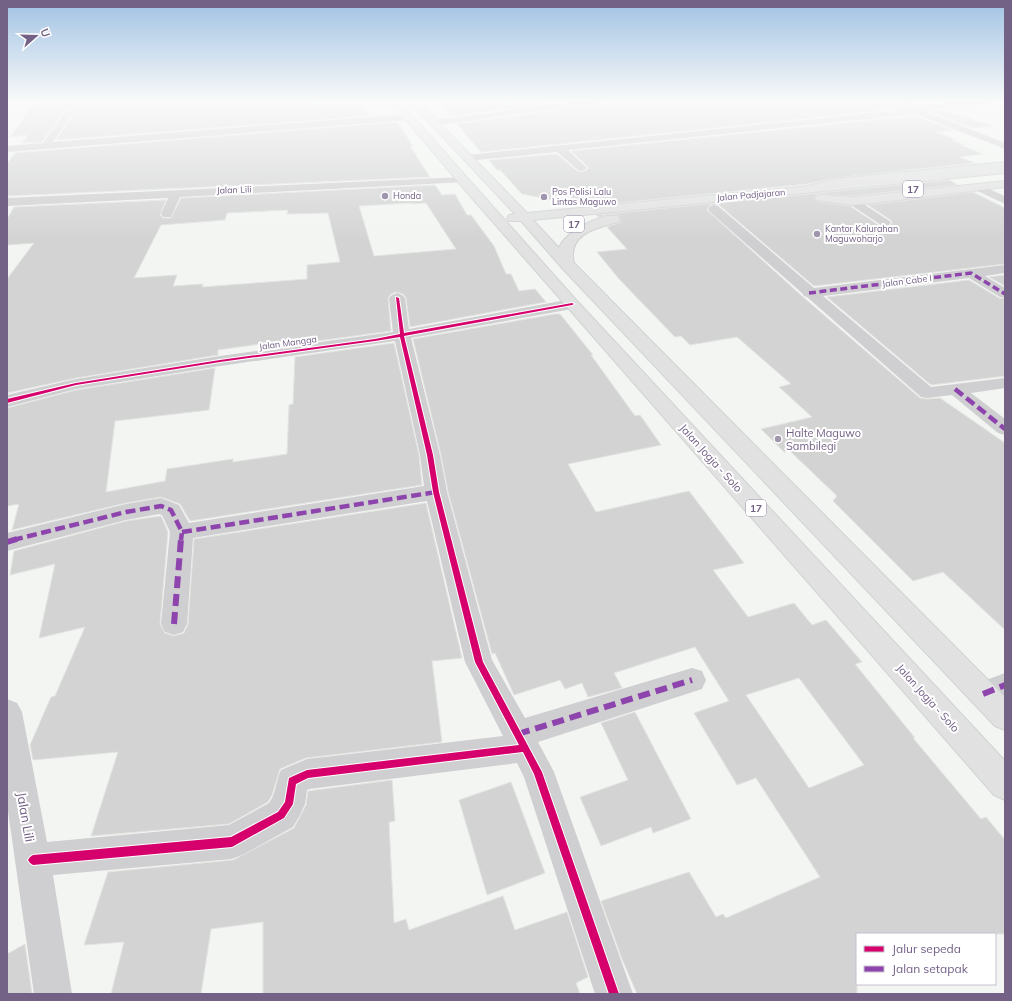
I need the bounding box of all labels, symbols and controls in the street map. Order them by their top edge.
north arrow [16,16,56,56]
text: U [37,26,53,39]
road number: 17 [903,181,923,197]
street label: Jalan Lili [216,183,252,196]
place label: Pos Polisi Lalu Lintas Maguwo [552,186,616,207]
street label: Jalan Padjajaran [716,186,786,203]
place label: Honda [393,190,421,201]
marker: Honda [380,191,390,201]
marker: Pos Polisi Lalu Lintas Maguwo [539,192,549,202]
road number: 17 [564,216,584,232]
place label: Kantor Kalurahan Maguwoharjo [825,223,898,244]
marker: Kantor Kalurahan Maguwoharjo [812,229,822,239]
street label: Jalan Cabe I [881,272,932,289]
street label: Jalan Mangga [258,333,318,352]
street label: Jalan Jogja - Solo [677,421,745,495]
place label: Halte Maguwo Sambilegi [786,426,861,453]
marker: Halte Maguwo Sambilegi [773,434,783,444]
road number: 17 [746,500,766,516]
street label: Jalan Jogja - Solo [894,661,962,735]
street label: Jalan Lili [14,791,38,843]
legend [856,933,996,985]
text: Jalur sepeda [892,941,961,956]
text: Jalan setapak [892,961,969,976]

